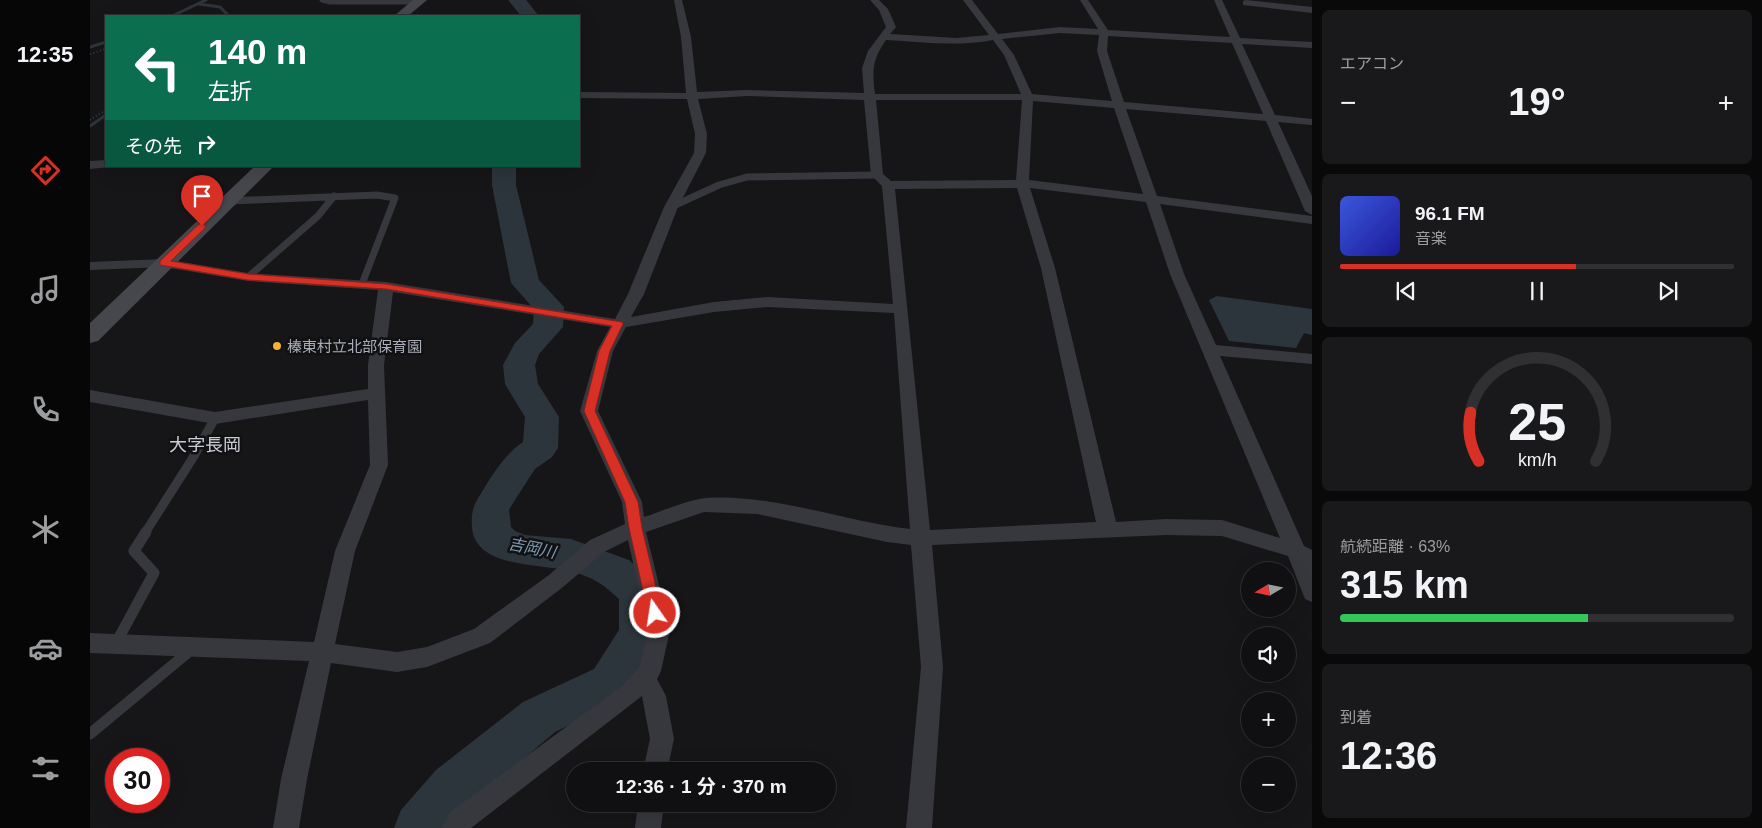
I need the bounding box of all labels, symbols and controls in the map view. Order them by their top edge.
text: 140 m [208,32,307,71]
icon: left [125,35,190,100]
text: 12:35 [17,42,73,67]
text: エアコン [1340,55,1404,72]
text: 左折 [208,79,252,104]
text: 19° [1508,81,1566,123]
text: − [1340,87,1356,118]
text: + [1718,87,1734,118]
icon: right [192,130,220,158]
text: その先 [125,136,182,157]
icon: directions [28,153,63,188]
pin [181,175,223,226]
icon: arrive [188,182,216,210]
text: 96.1 FM [1415,203,1485,224]
text: 音楽 [1415,230,1447,247]
icon: music [28,272,63,307]
icon: previous [1392,277,1420,305]
icon: pause [1523,277,1551,305]
icon: next [1654,277,1682,305]
place label: 榛東村立北部保育園 [287,338,422,355]
marker: 榛東村立北部保育園 [271,340,283,352]
icon: phone [28,392,63,427]
text: 25 [1508,393,1566,451]
district label: 大字長岡 [169,435,241,455]
text: km/h [1518,450,1556,470]
icon: climate [28,512,63,547]
water label: 吉岡川 [507,535,559,561]
text: 航続距離 · 63% [1340,538,1450,555]
north arrow [1241,562,1296,618]
map controls [1241,562,1296,812]
text: 315 km [1340,564,1469,606]
position arrow [628,586,680,638]
button: sound [1241,627,1296,682]
icon: car [28,631,63,666]
button: + [1241,692,1296,747]
text: 到着 [1340,709,1372,726]
text: 12:36 [1340,735,1437,777]
speed limit sign: 30 [105,748,170,813]
icon: filters [28,751,63,786]
button: − [1241,757,1296,812]
text: 12:36 · 1 分 · 370 m [615,776,787,797]

